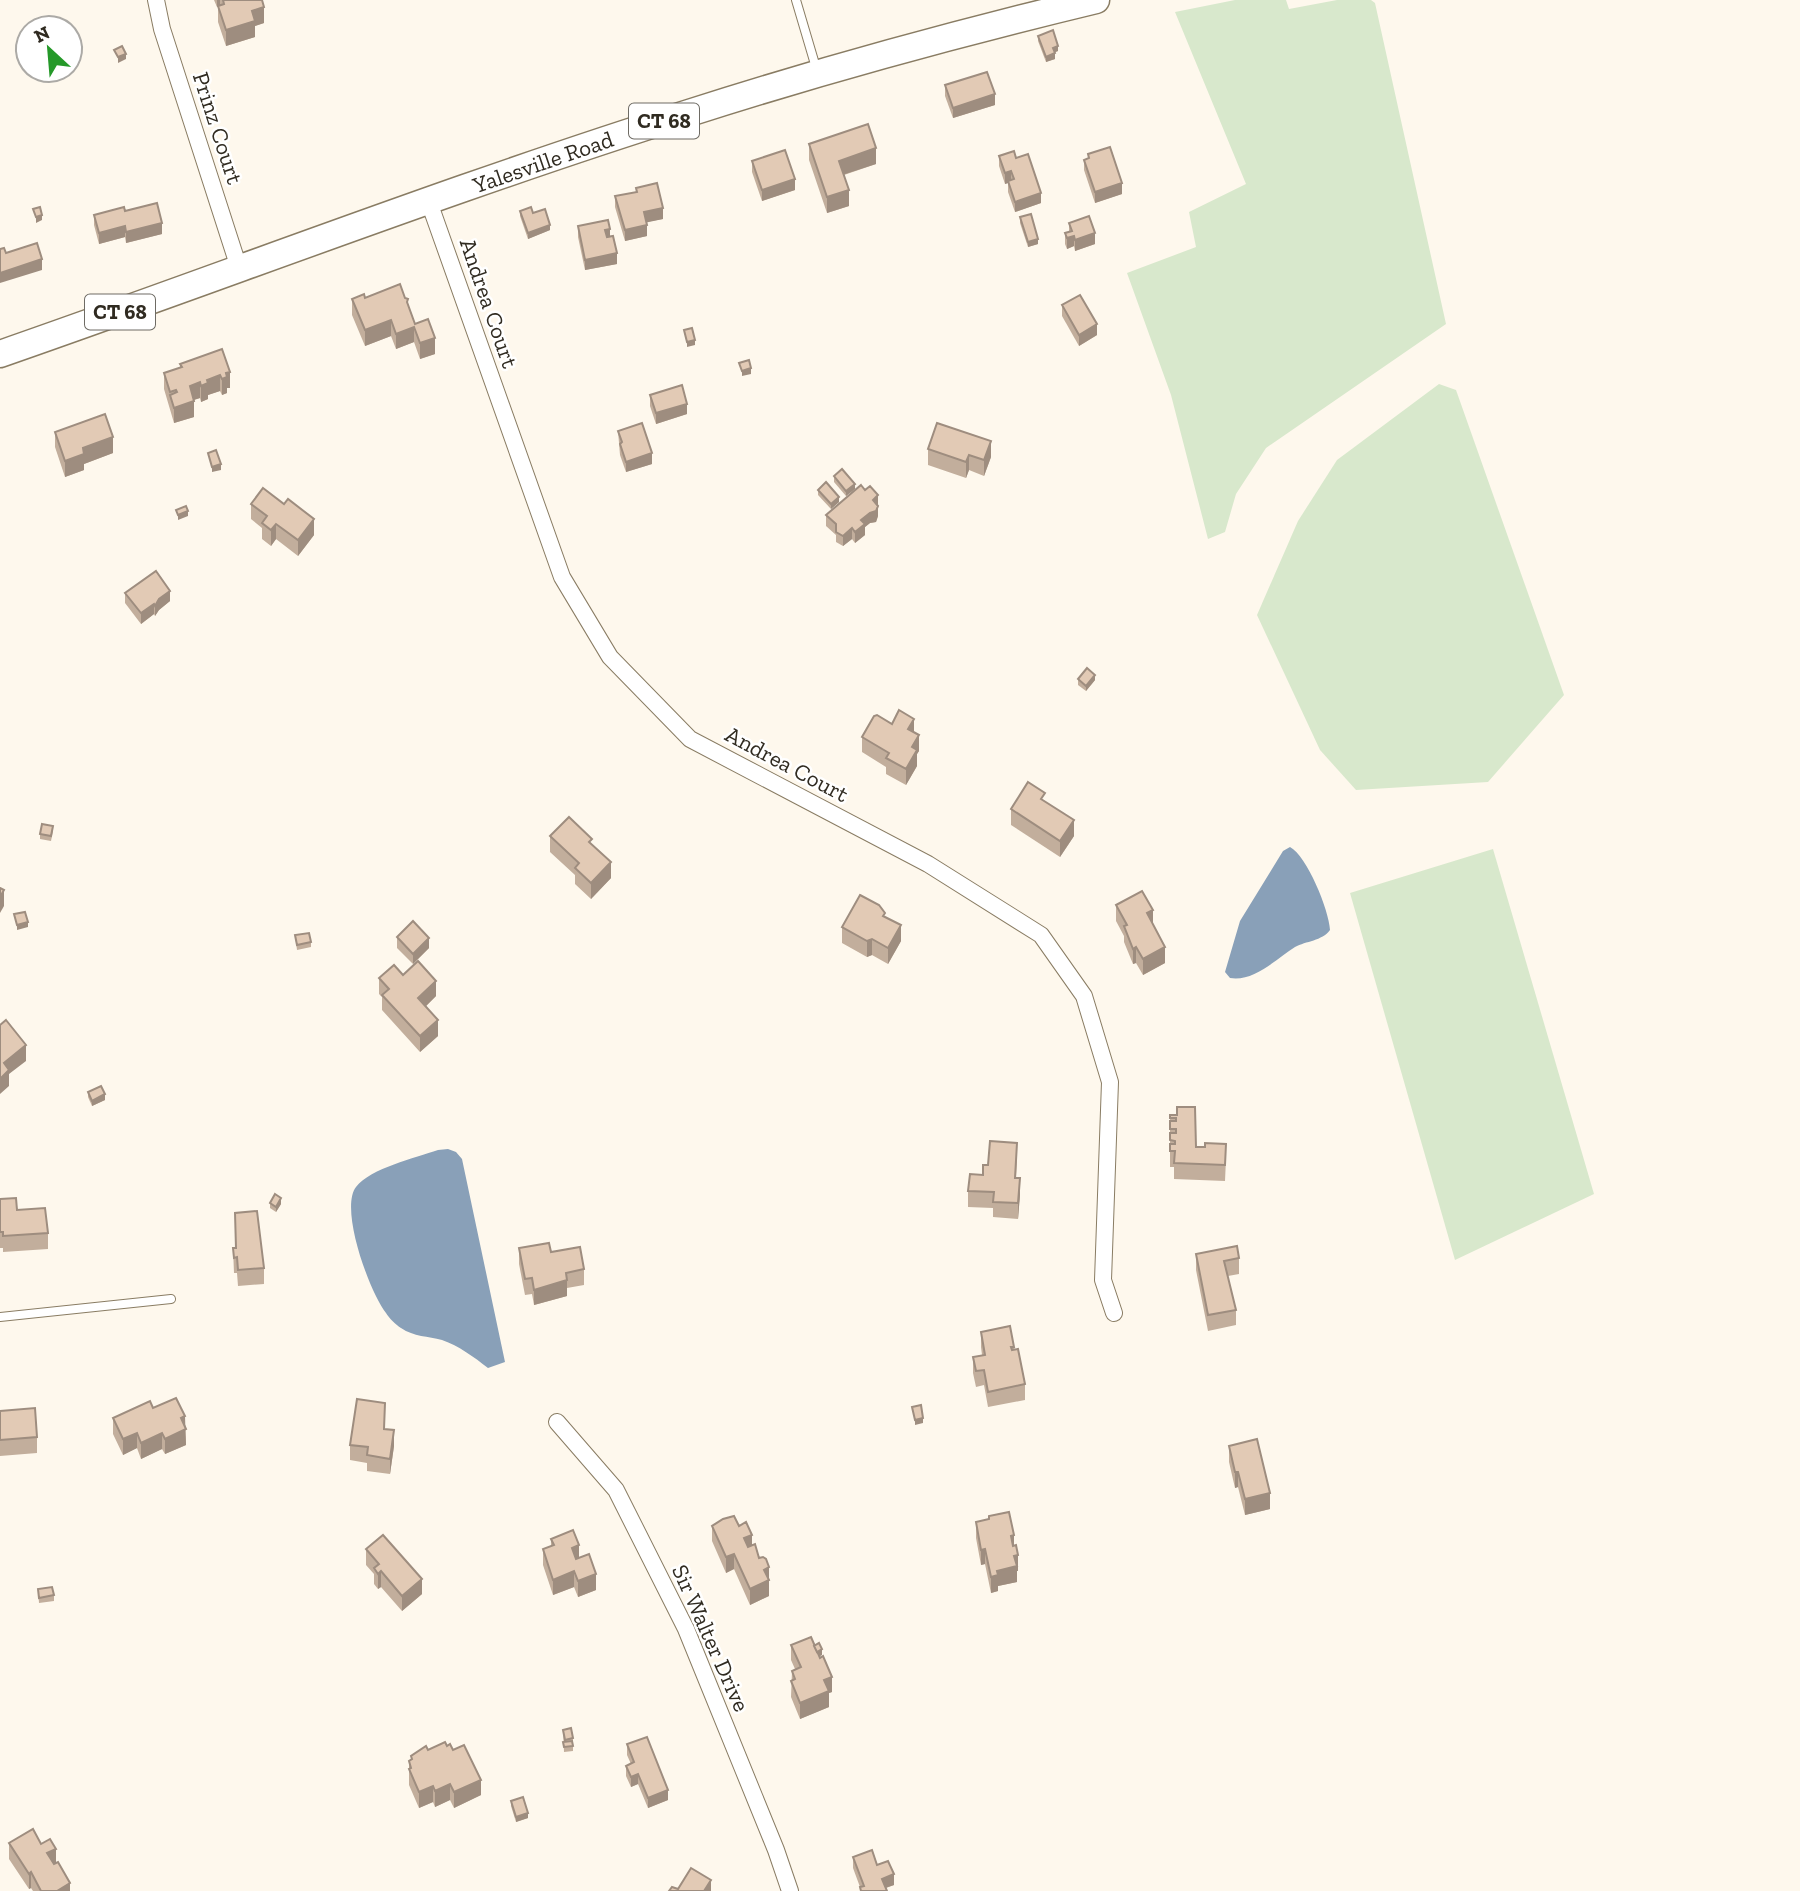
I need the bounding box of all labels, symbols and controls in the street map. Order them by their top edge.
north arrow [14,14,84,84]
text: N [30,21,53,48]
street label: Prinz Court [187,68,249,188]
road number: CT 68 [629,104,699,138]
street label: Yalesville Road [468,125,617,199]
street label: Andrea Court [454,234,524,372]
road number: CT 68 [85,294,155,330]
street label: Andrea Court [721,720,854,808]
street label: Sir Walter Drive [666,1560,756,1716]

